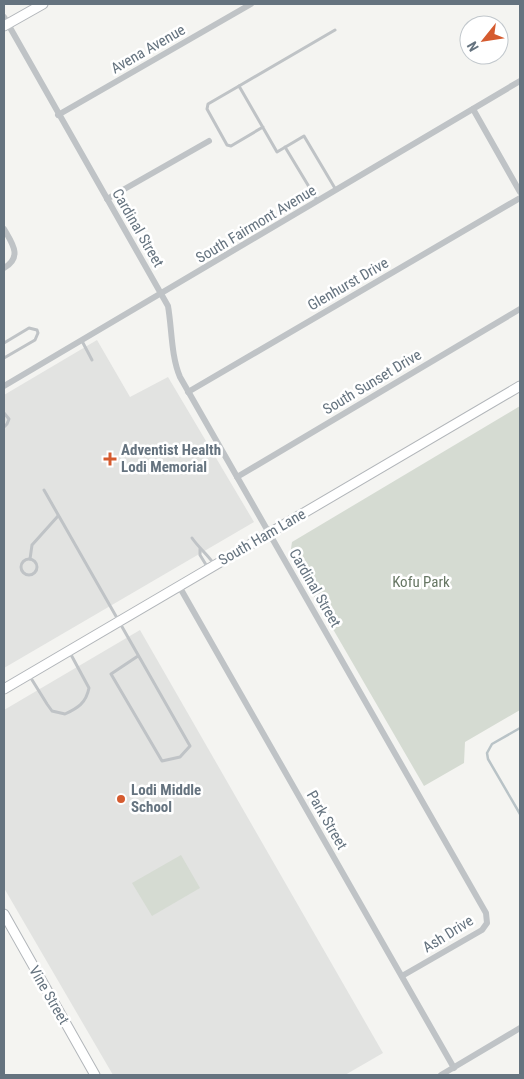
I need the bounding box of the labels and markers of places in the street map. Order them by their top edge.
place label: Adventist Health Lodi Memorial [121,441,221,476]
marker: Adventist Health Lodi Memorial [103,452,117,466]
place label: Lodi Middle School [131,781,201,816]
marker: Lodi Middle School [115,793,127,805]

